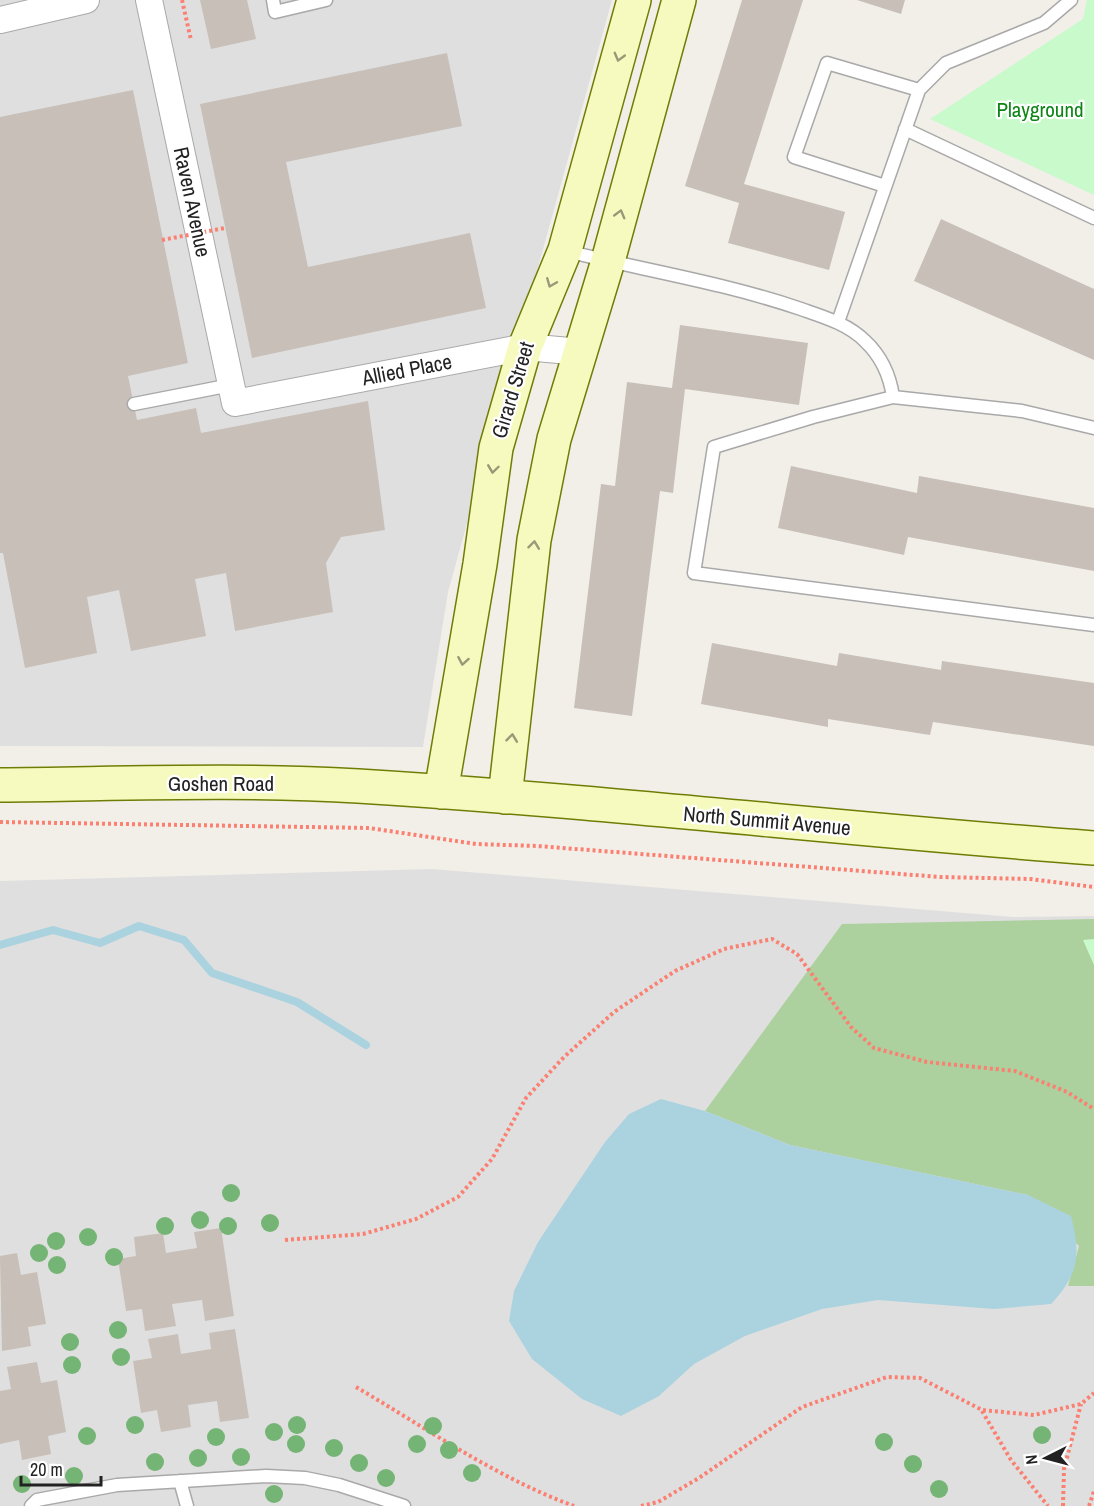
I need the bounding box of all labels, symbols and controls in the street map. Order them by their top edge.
one-way arrow [614,51,627,61]
park label: Playground [996,95,1084,124]
street label: Raven Avenue [167,144,218,260]
one-way arrow [613,209,626,219]
one-way arrow [546,277,558,288]
street label: Girard Street [484,338,541,442]
street label: Allied Place [359,347,454,393]
one-way arrow [487,464,500,473]
one-way arrow [527,540,539,549]
one-way arrow [457,656,470,666]
one-way arrow [505,734,518,743]
street label: Goshen Road [168,769,274,798]
street label: North Summit Avenue [682,799,852,842]
north arrow [1016,1428,1076,1488]
scale bar [21,1449,100,1487]
text: N [1020,1454,1043,1465]
text: 20 m [30,1457,63,1482]

